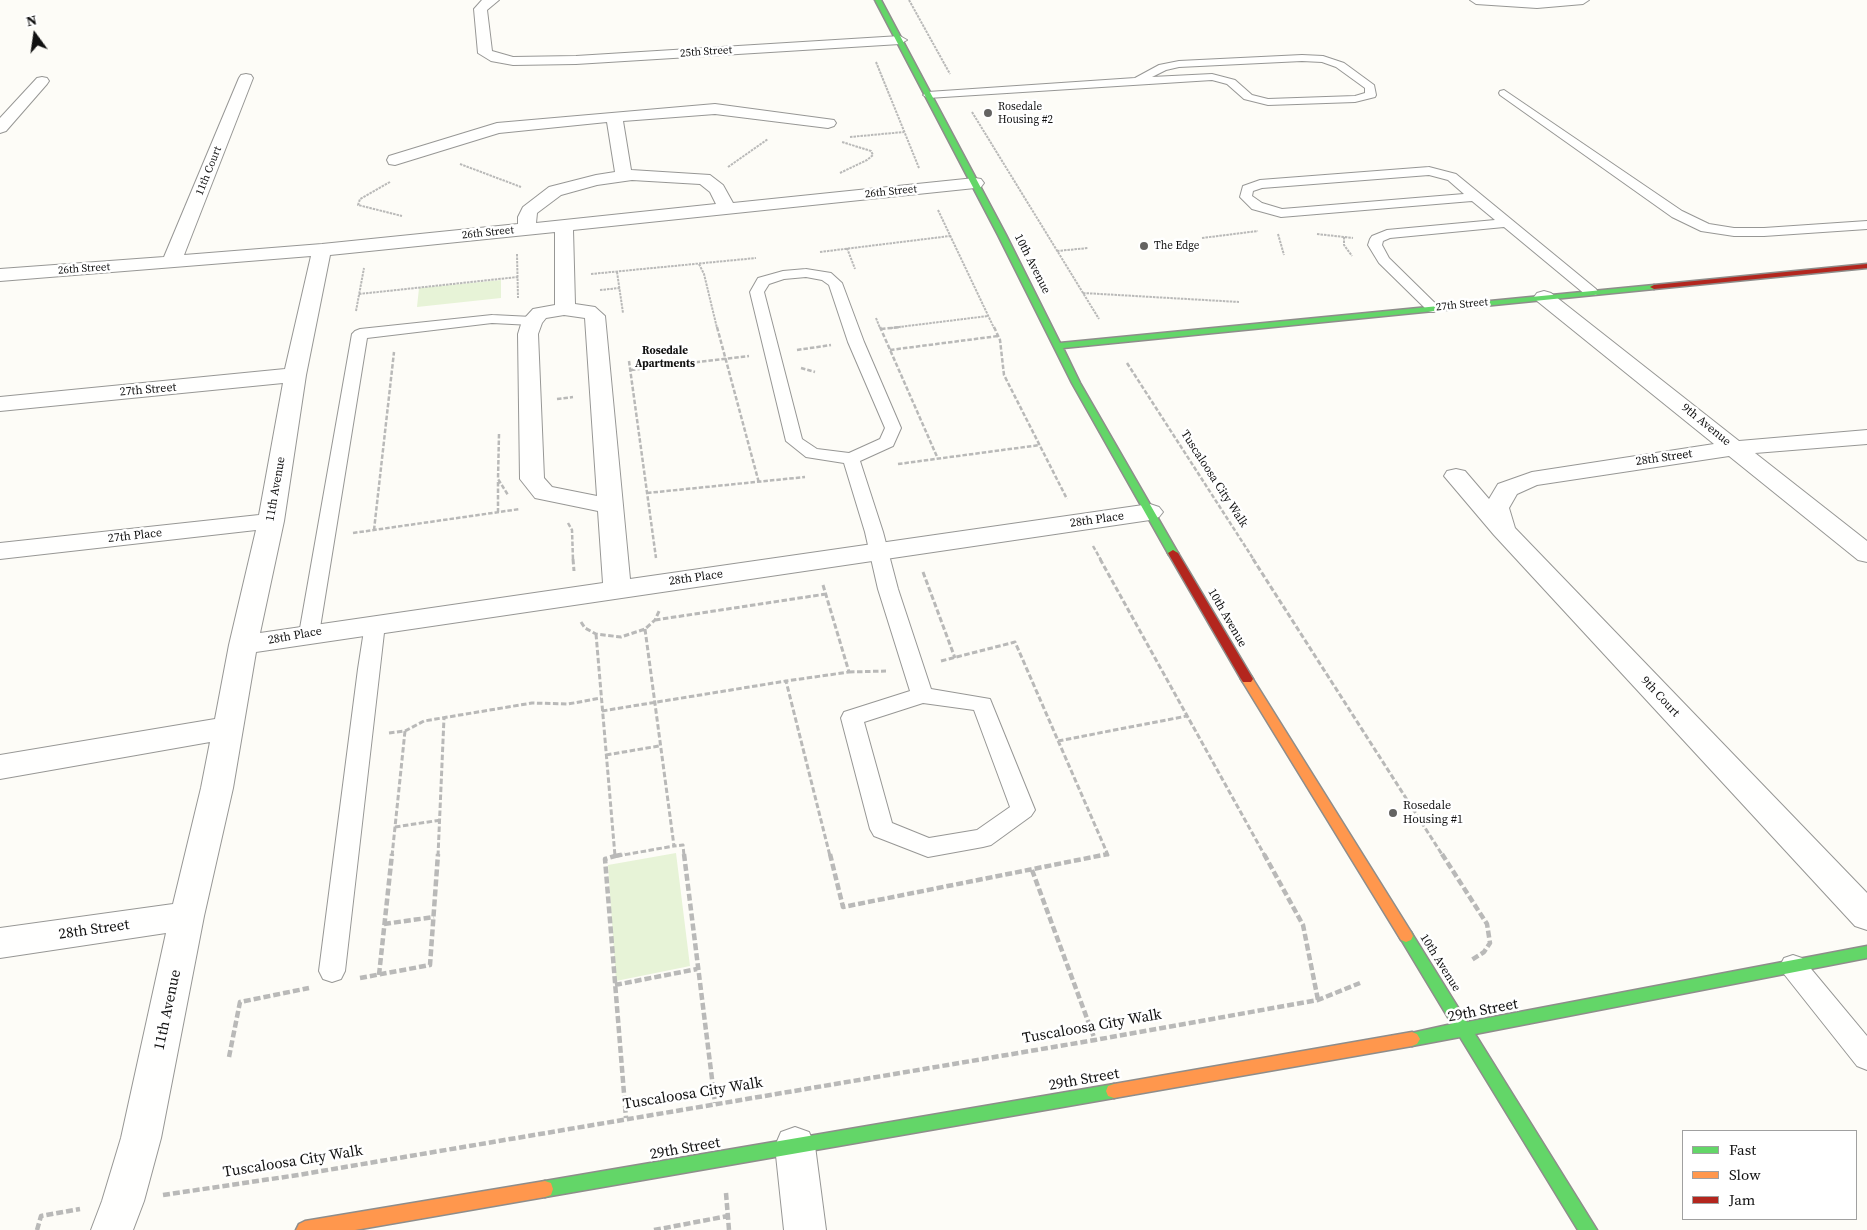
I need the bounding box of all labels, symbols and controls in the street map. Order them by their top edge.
north arrow [10,10,60,60]
text: N [24,10,39,31]
street label: 25th Street [680,44,732,60]
place label: Rosedale Housing #2 [998,100,1053,126]
marker: Rosedale Housing #2 [982,107,994,119]
street label: 11th Court [193,145,225,197]
street label: 26th Street [864,183,918,201]
street label: 26th Street [461,224,515,242]
street label: 10th Avenue [1011,232,1053,296]
place label: The Edge [1154,239,1199,253]
marker: The Edge [1138,240,1150,252]
street label: 26th Street [58,261,110,277]
street label: 27th Street [1435,296,1489,314]
district label: Rosedale Apartments [635,344,695,370]
street label: 27th Street [119,380,177,400]
street label: 9th Avenue [1678,401,1734,449]
street label: Tuscaloosa City Walk [1177,428,1251,530]
street label: 28th Street [1635,447,1693,469]
street label: 11th Avenue [263,456,289,522]
street label: 28th Place [1069,509,1125,531]
street label: 27th Place [107,526,163,546]
street label: 28th Place [668,567,724,589]
street label: 10th Avenue [1204,586,1250,650]
street label: 28th Place [267,624,323,648]
street label: 9th Court [1638,674,1682,720]
place label: Rosedale Housing #1 [1403,799,1463,827]
marker: Rosedale Housing #1 [1387,807,1399,819]
street label: 28th Street [58,916,130,944]
street label: 10th Avenue [1417,931,1463,995]
street label: 11th Avenue [151,968,185,1052]
street label: 29th Street [1446,995,1520,1027]
street label: Tuscaloosa City Walk [1021,1006,1163,1048]
street label: 29th Street [1047,1065,1121,1095]
street label: Tuscaloosa City Walk [622,1074,764,1114]
legend [1682,1130,1857,1220]
street label: 29th Street [648,1134,722,1164]
text: Fast [1729,1139,1756,1160]
street label: Tuscaloosa City Walk [222,1142,364,1182]
text: Slow [1729,1164,1761,1185]
text: Jam [1729,1189,1755,1210]

